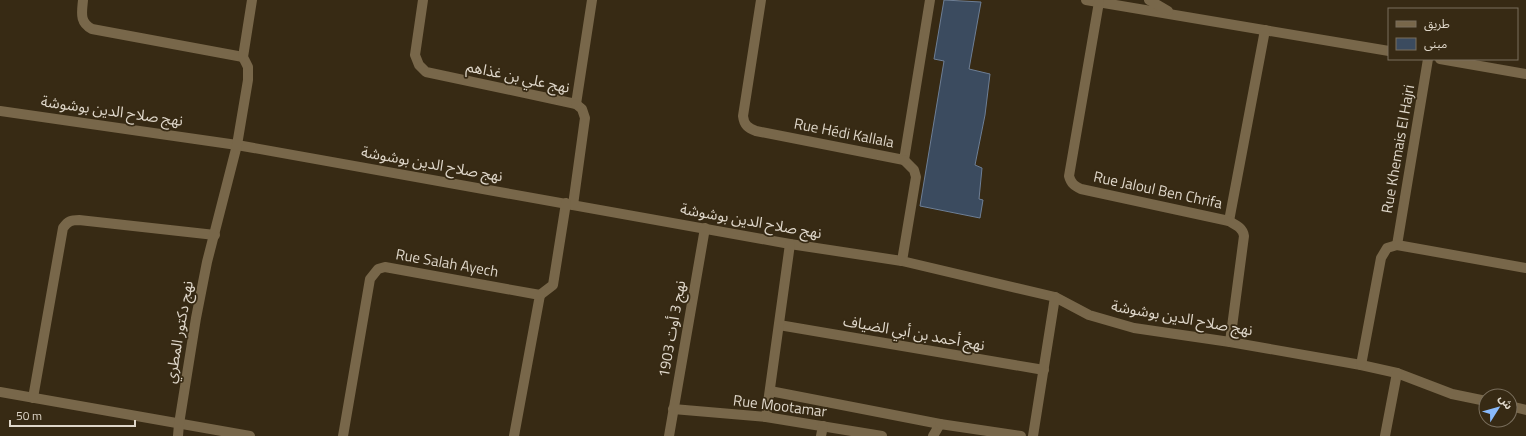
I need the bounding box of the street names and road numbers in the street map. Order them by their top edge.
street label: نهج علي بن غذاهم [464,54,572,100]
street label: Rue Khemais El Hajri [1375,83,1420,215]
street label: نهج صلاح الدين بوشوشة [39,89,185,133]
street label: Rue Hédi Kallala [792,112,897,154]
street label: نهج صلاح الدين بوشوشة [359,140,505,188]
street label: Rue Jaloul Ben Chrifa [1091,165,1225,215]
street label: نهج صلاح الدين بوشوشة [678,197,824,245]
street label: Rue Salah Ayech [394,242,500,283]
street label: نهج 3 أوت 1903 [652,278,692,380]
street label: نهج دكتور المطري [158,279,200,385]
street label: نهج صلاح الدين بوشوشة [1109,294,1255,342]
street label: نهج أحمد بن أبي الضياف [841,309,987,357]
street label: Rue Mootamar [732,388,828,423]

